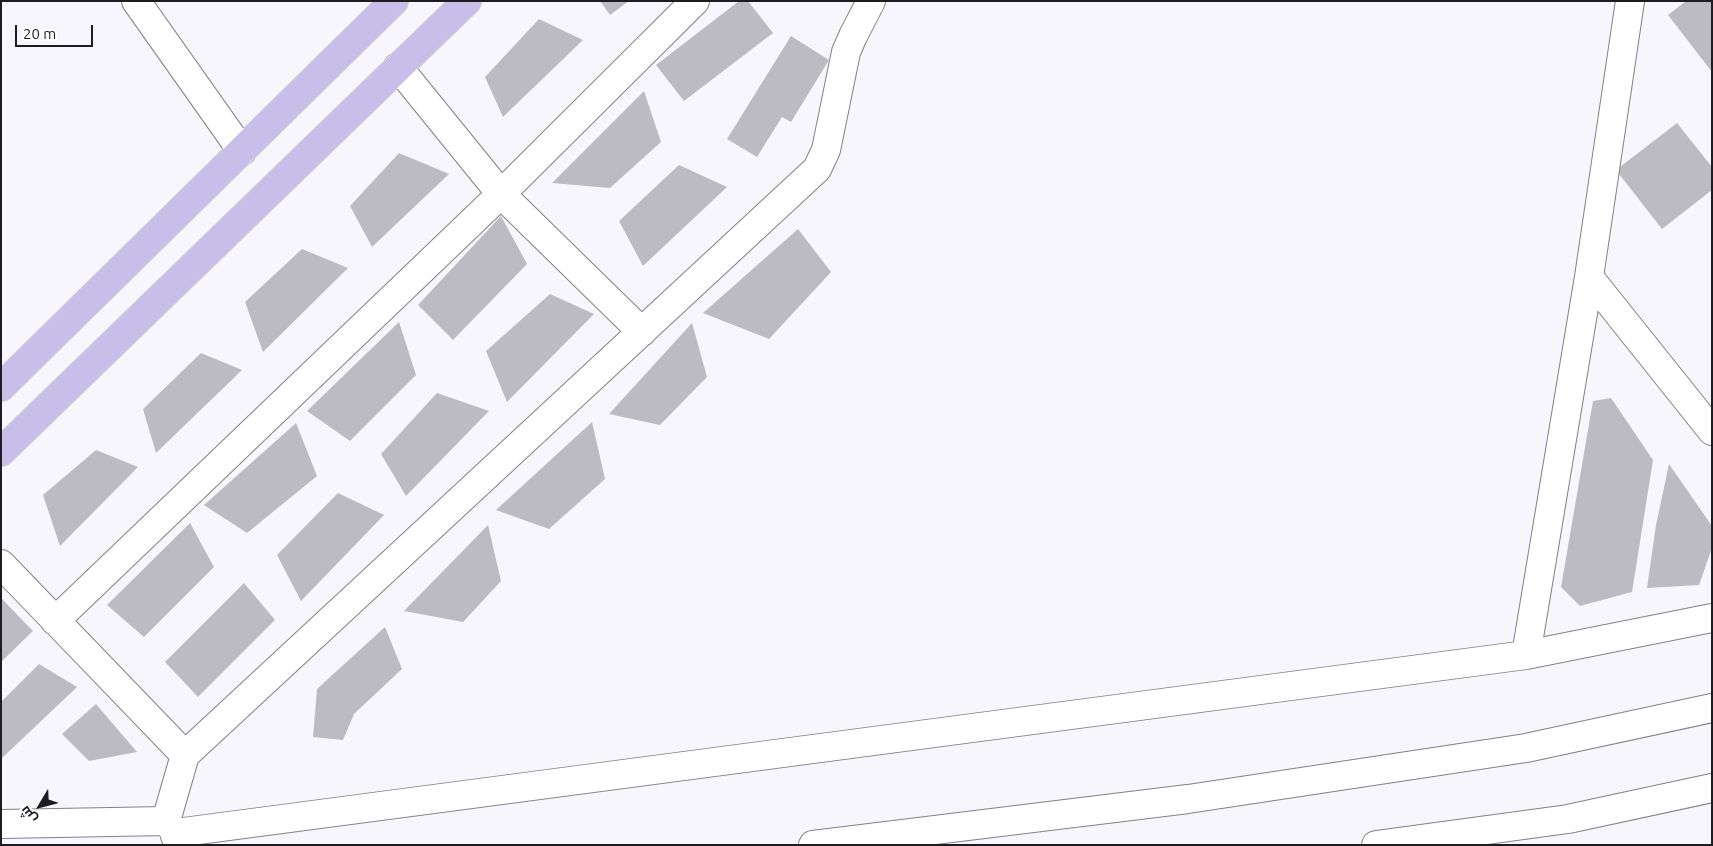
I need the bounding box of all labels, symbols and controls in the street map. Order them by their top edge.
scale bar [18,15,95,47]
text: 20 m [23,25,56,42]
north arrow [15,781,65,831]
text: ش [16,803,40,827]

